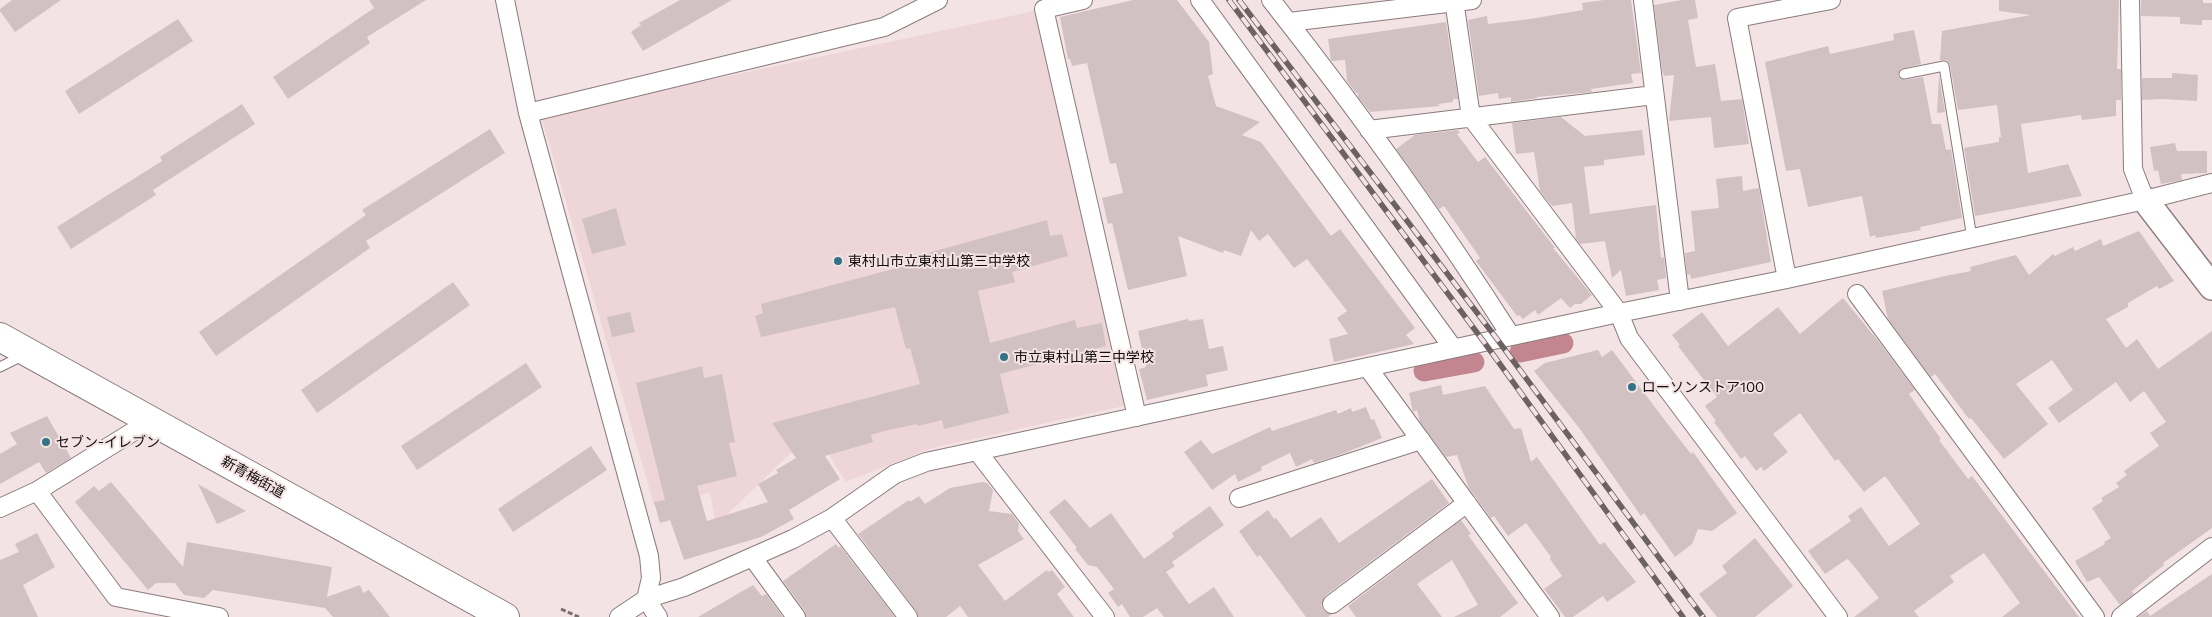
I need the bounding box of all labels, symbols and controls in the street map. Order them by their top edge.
place label: 東村山市立東村山第三中学校 [848,253,1030,269]
marker: 東村山市立東村山第三中学校 [832,255,844,267]
place label: 市立東村山第三中学校 [1014,349,1154,365]
marker: 市立東村山第三中学校 [998,351,1010,363]
place label: ローソンストア100 [1642,379,1764,395]
marker: ローソンストア100 [1626,381,1638,393]
place label: セブン-イレブン [56,434,160,450]
marker: セブン-イレブン [40,436,52,448]
street label: 新青梅街道 [218,453,288,501]

